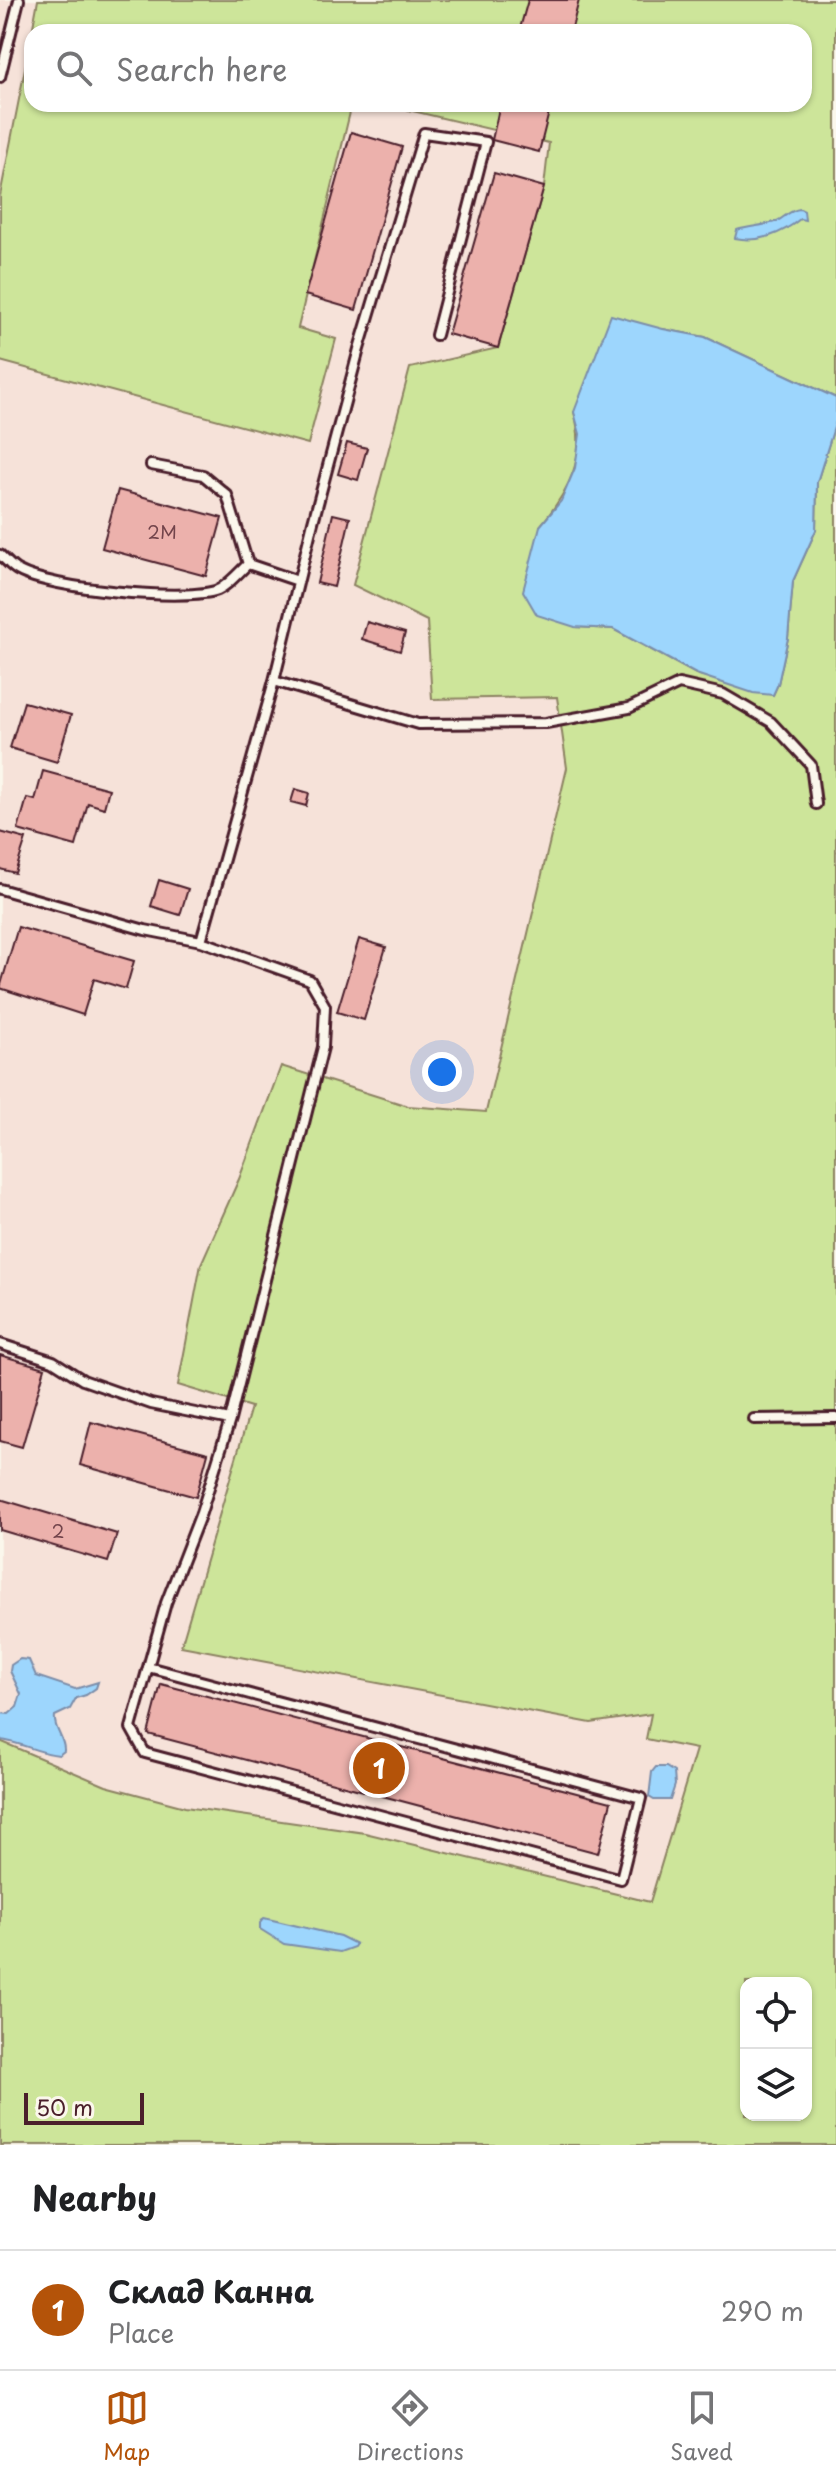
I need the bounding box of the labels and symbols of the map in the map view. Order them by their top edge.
house number: 2М [147,518,177,545]
your location [422,1052,462,1092]
house number: 2 [52,1517,64,1544]
pin: 1 [353,1738,405,1798]
scale bar [24,2089,144,2125]

